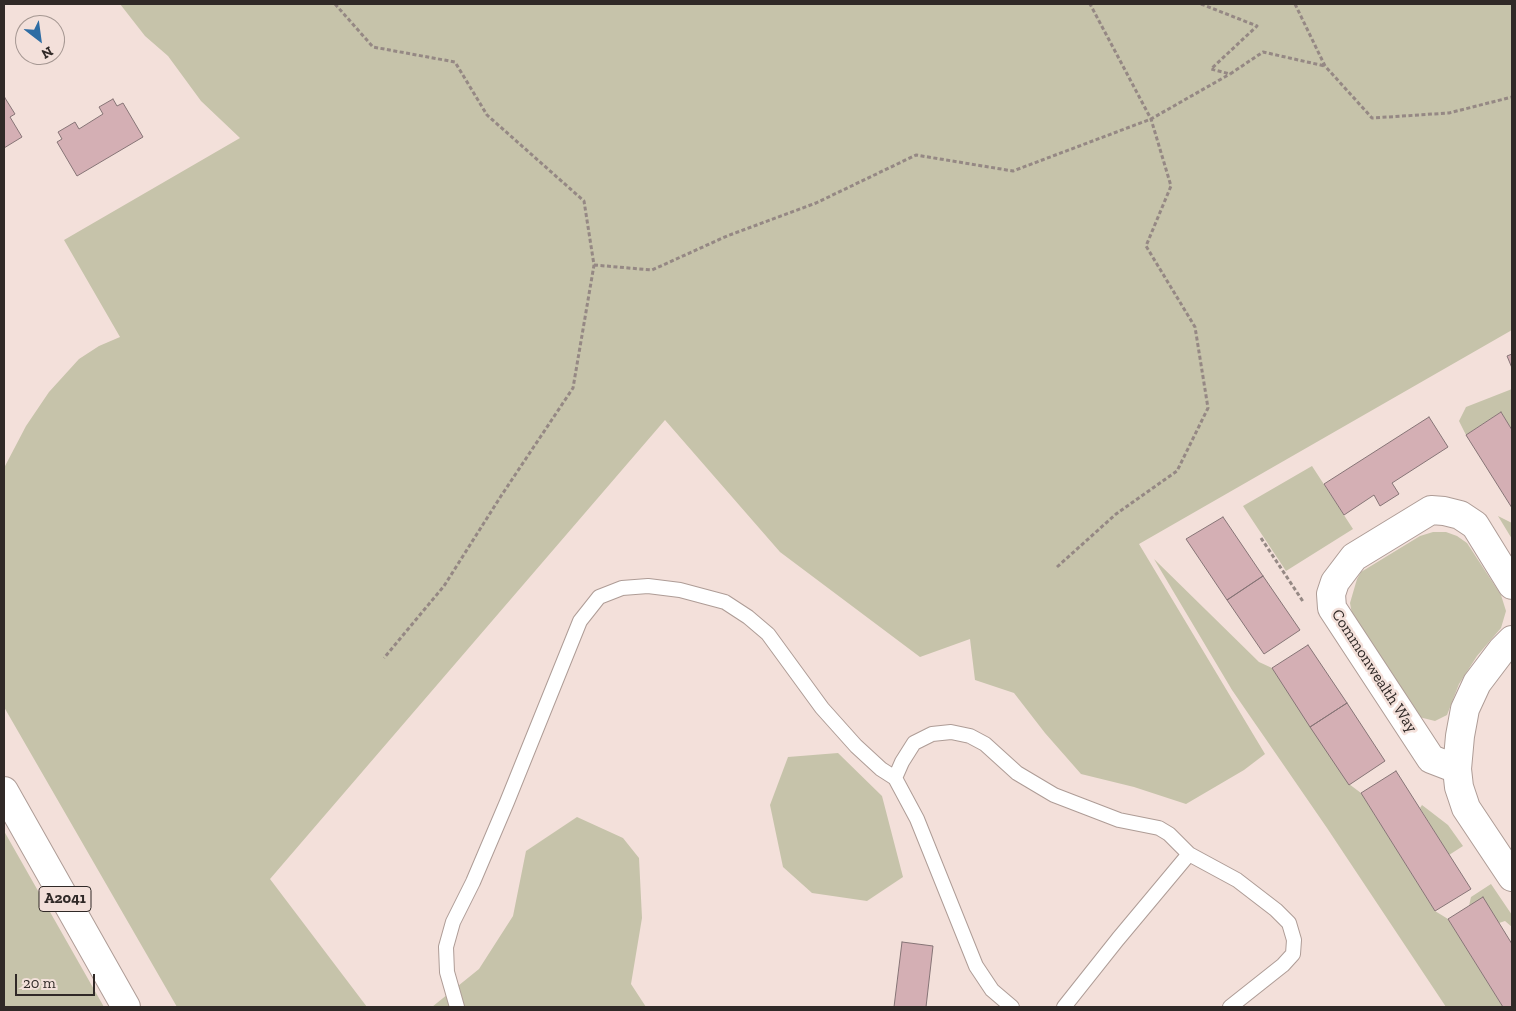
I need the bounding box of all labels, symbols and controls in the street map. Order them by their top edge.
north arrow [15,15,65,65]
text: N [38,43,56,63]
street label: Commonwealth Way [1327,606,1421,736]
road number: A2041 [39,886,91,912]
scale bar [18,964,98,996]
text: 20 m [23,974,56,992]

